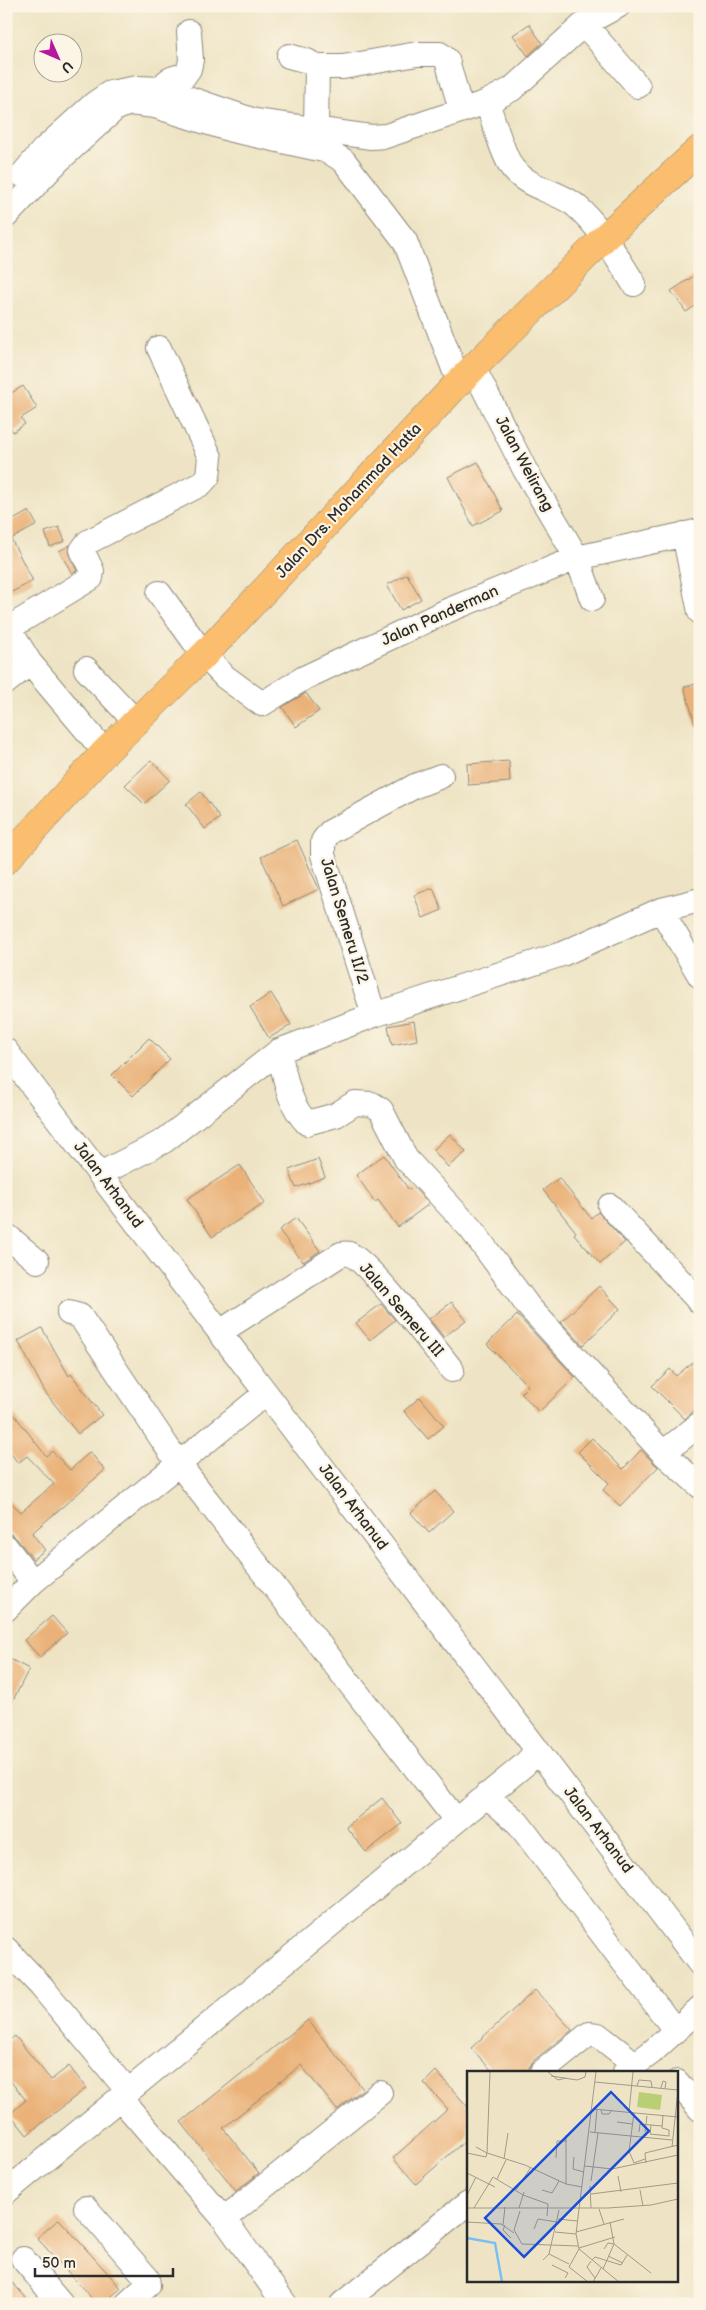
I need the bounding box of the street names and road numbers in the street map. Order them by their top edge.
street label: Jalan Welirang [491,413,557,515]
street label: Jalan Drs. Mohammad Hatta [272,420,426,582]
street label: Jalan Panderman [378,582,502,650]
street label: Jalan Semeru II/2 [316,856,372,987]
street label: Jalan Arhanud [69,1138,147,1232]
street label: Jalan Semeru III [355,1259,447,1361]
street label: Jalan Arhanud [314,1460,392,1554]
street label: Jalan Arhanud [559,1783,637,1877]

